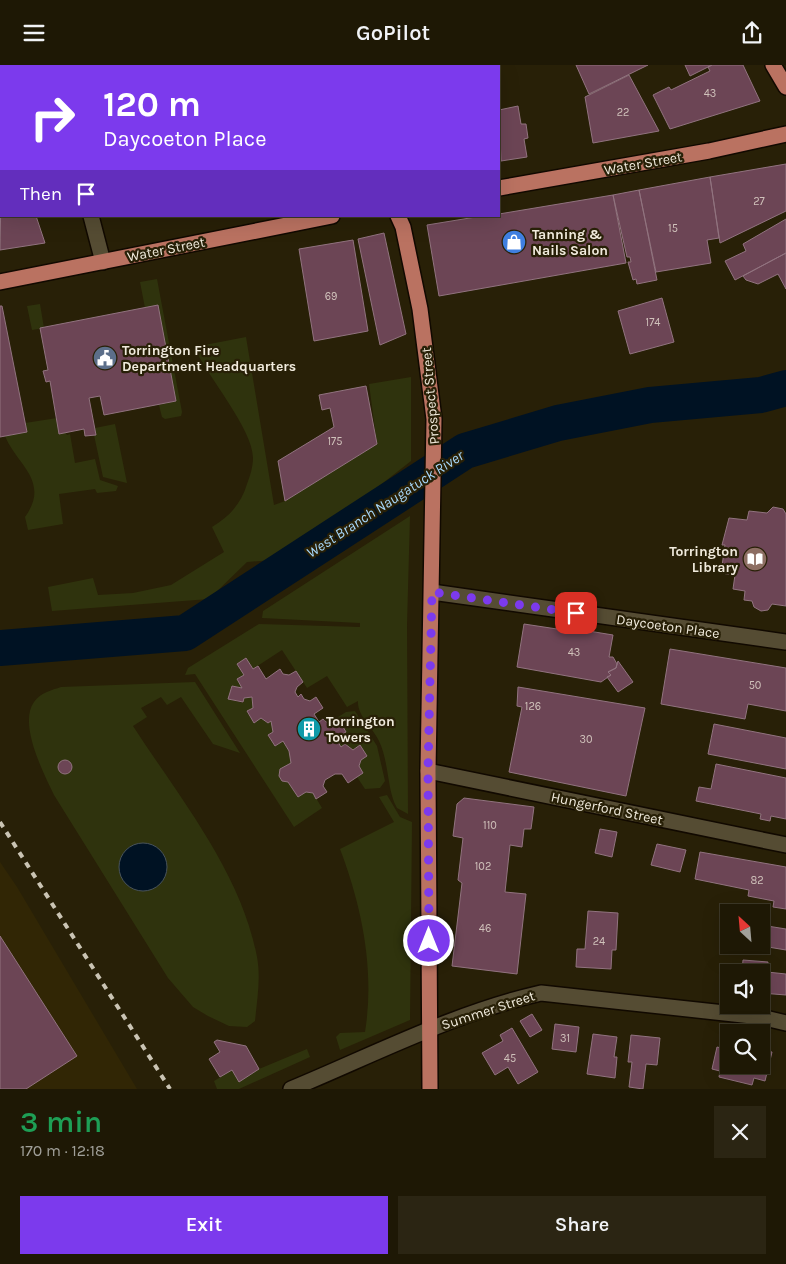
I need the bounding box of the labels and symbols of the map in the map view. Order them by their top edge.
house number: 43 [704,87,716,100]
house number: 22 [617,106,629,119]
street label: Water Street [603,148,683,179]
house number: 27 [753,195,765,208]
house number: 15 [668,222,678,235]
place label: Tanning & Nails Salon [532,226,608,259]
shop icon: Tanning & Nails Salon [501,229,527,255]
street label: Water Street [126,234,207,265]
house number: 69 [325,290,337,303]
house number: 174 [646,316,660,329]
place label: Torrington Fire Department Headquarters [122,342,296,375]
public building icon: Torrington Fire Department Headquarters [92,345,118,371]
street label: Prospect Street [418,347,443,445]
house number: 175 [327,435,343,448]
water label: West Branch Naugatuck River [303,446,468,562]
place label: Torrington Library [669,543,738,576]
library icon: Torrington Library [742,546,768,572]
pin [555,592,597,634]
street label: Daycoeton Place [615,611,721,642]
house number: 43 [568,646,580,659]
house number: 50 [749,679,761,692]
house number: 126 [525,700,541,713]
place label: Torrington Towers [326,713,395,746]
building icon: Torrington Towers [296,716,322,742]
house number: 30 [579,733,593,746]
street label: Hungerford Street [549,788,664,829]
house number: 110 [483,819,497,832]
house number: 102 [475,860,491,873]
house number: 82 [750,874,764,887]
north arrow [720,904,770,954]
position arrow [402,914,454,966]
house number: 46 [479,922,491,935]
house number: 24 [593,935,605,948]
street label: Summer Street [439,987,537,1034]
house number: 31 [560,1032,570,1045]
house number: 45 [504,1052,516,1065]

